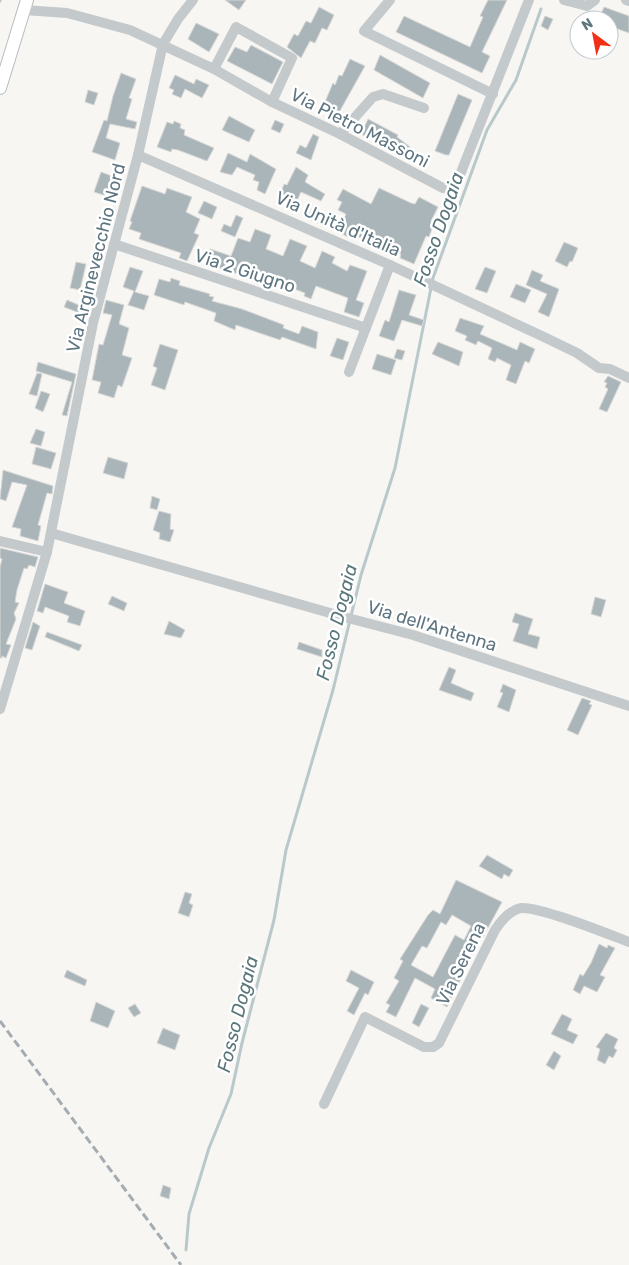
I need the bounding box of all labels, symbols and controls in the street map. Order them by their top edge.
north arrow [569,10,619,60]
text: N [579,15,596,34]
street label: Via Pietro Massoni [287,83,433,173]
street label: Via Arginevecchio Nord [62,161,130,355]
water label: Fosso Dogaia [408,169,469,289]
street label: Via Unità d'Italia [272,187,404,261]
street label: Via 2 Giugno [192,244,298,298]
water label: Fosso Dogaia [311,562,362,683]
street label: Via dell'Antenna [365,596,499,656]
street label: Via Serena [432,919,490,1009]
water label: Fosso Dogaia [212,954,263,1075]

